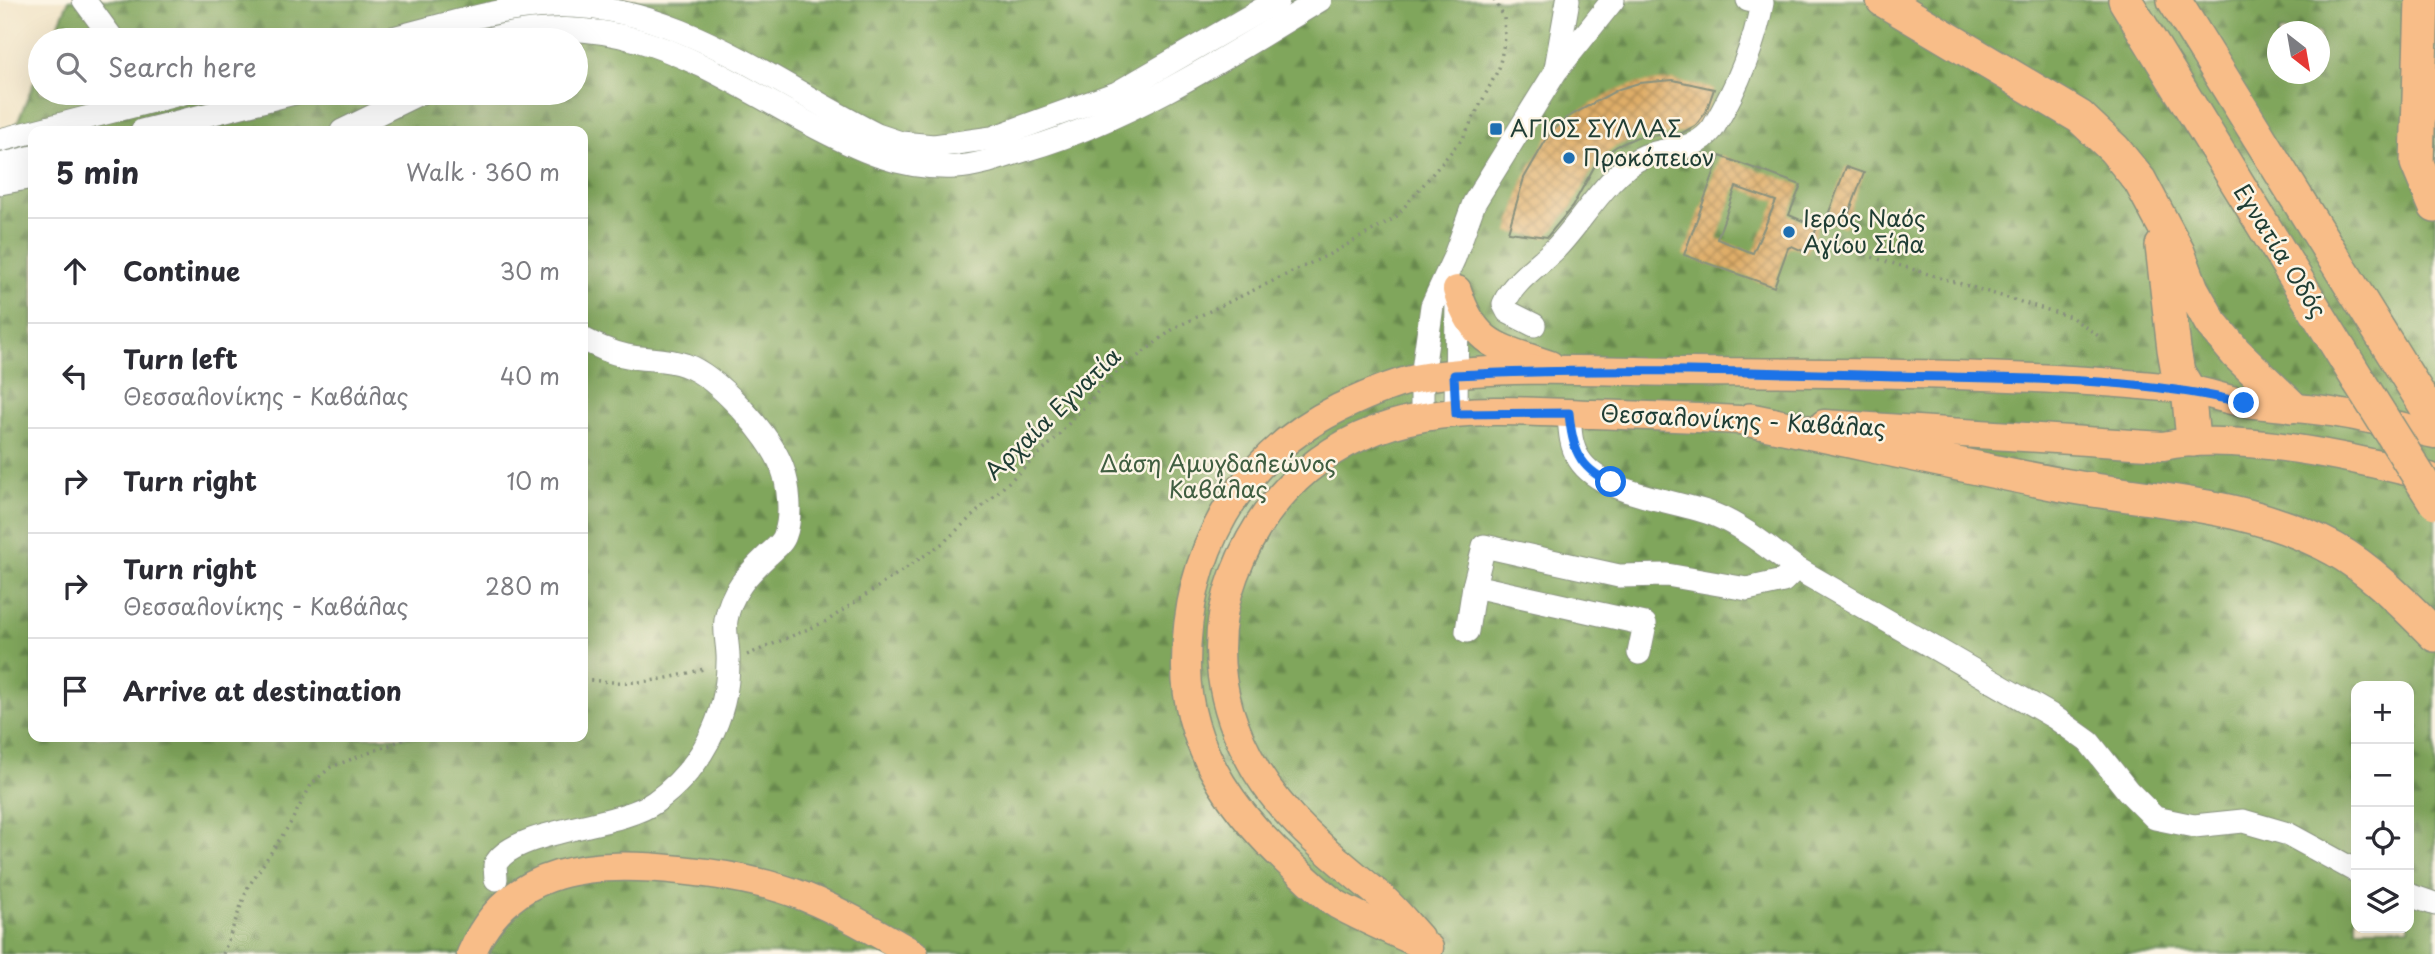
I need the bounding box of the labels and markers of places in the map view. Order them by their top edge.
place label: ΑΓΙΟΣ ΣΥΛΛΑΣ [1510,110,1682,145]
marker: ΑΓΙΟΣ ΣΥΛΛΑΣ [1488,121,1504,137]
place label: Προκόπειον [1583,139,1715,174]
marker: Προκόπειον [1561,150,1577,166]
place label: Ιερός Ναός Αγίου Σίλα [1803,200,1926,261]
marker: Ιερός Ναός Αγίου Σίλα [1781,224,1797,240]

